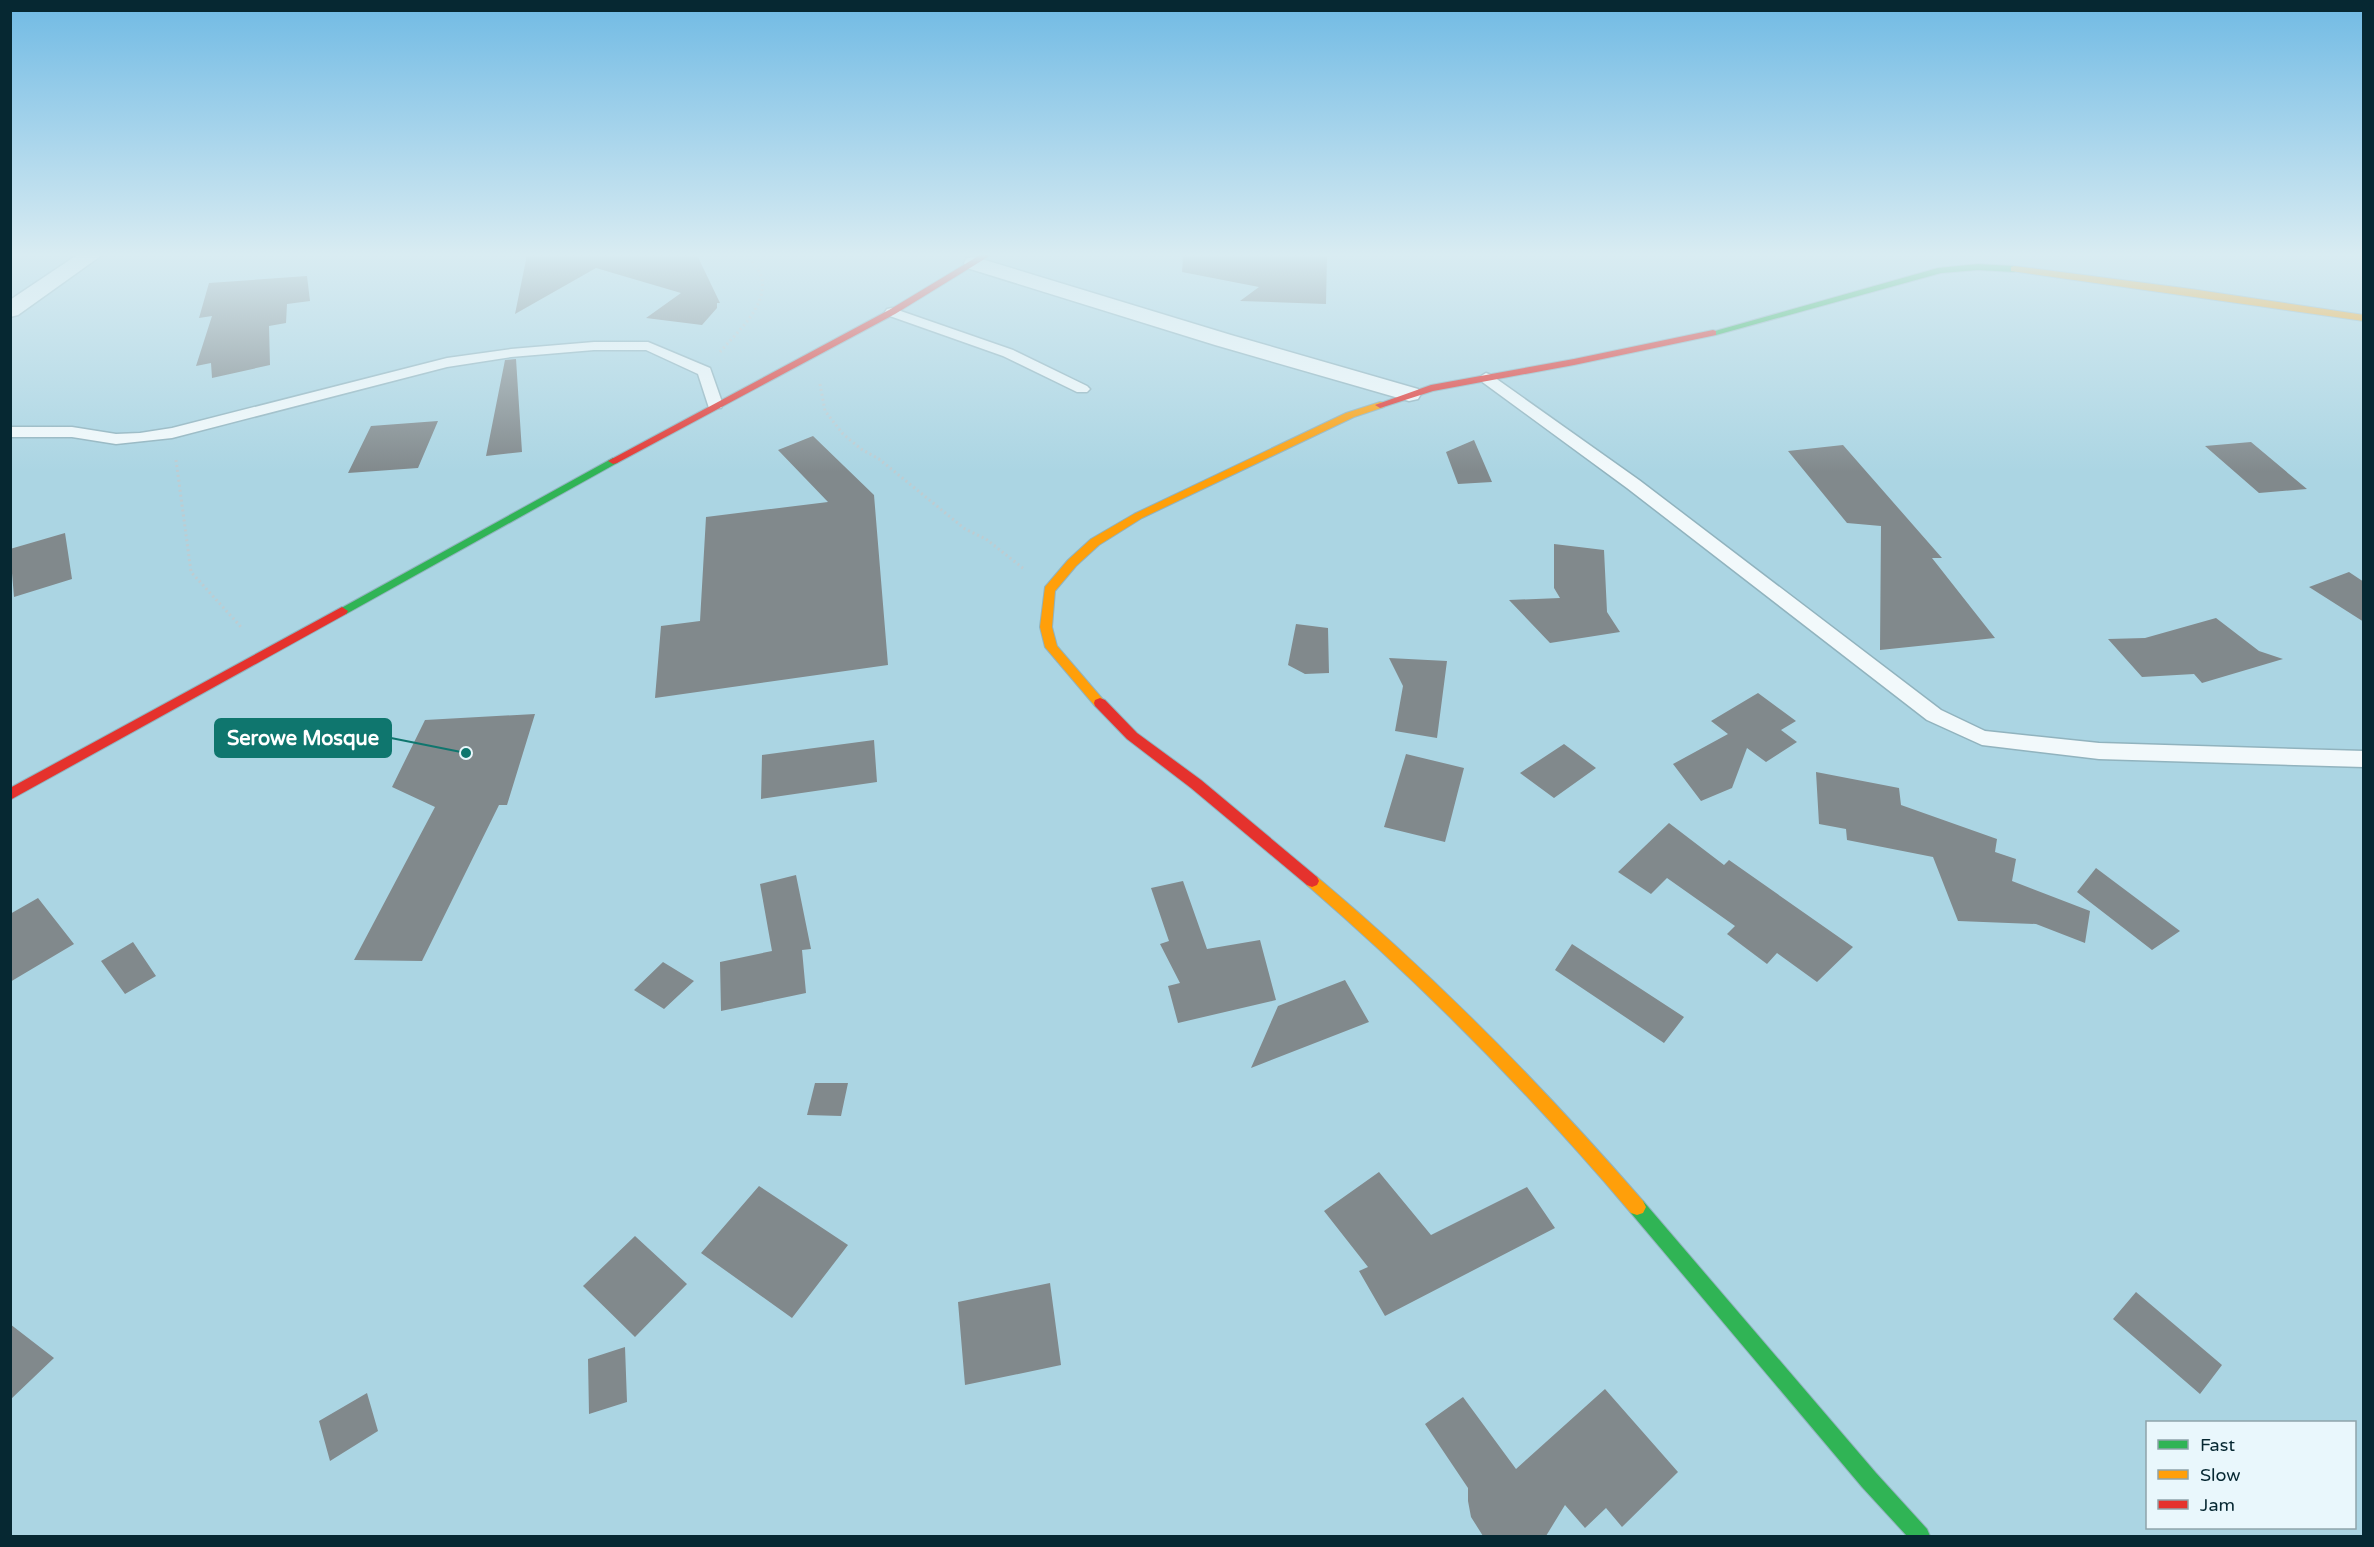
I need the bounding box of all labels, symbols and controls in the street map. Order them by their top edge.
callout: Serowe Mosque [215,719,391,757]
text: Serowe Mosque [227,727,379,751]
legend [2146,1421,2356,1529]
text: Fast [2200,1434,2235,1456]
text: Slow [2200,1464,2241,1486]
text: Jam [2200,1494,2235,1516]

